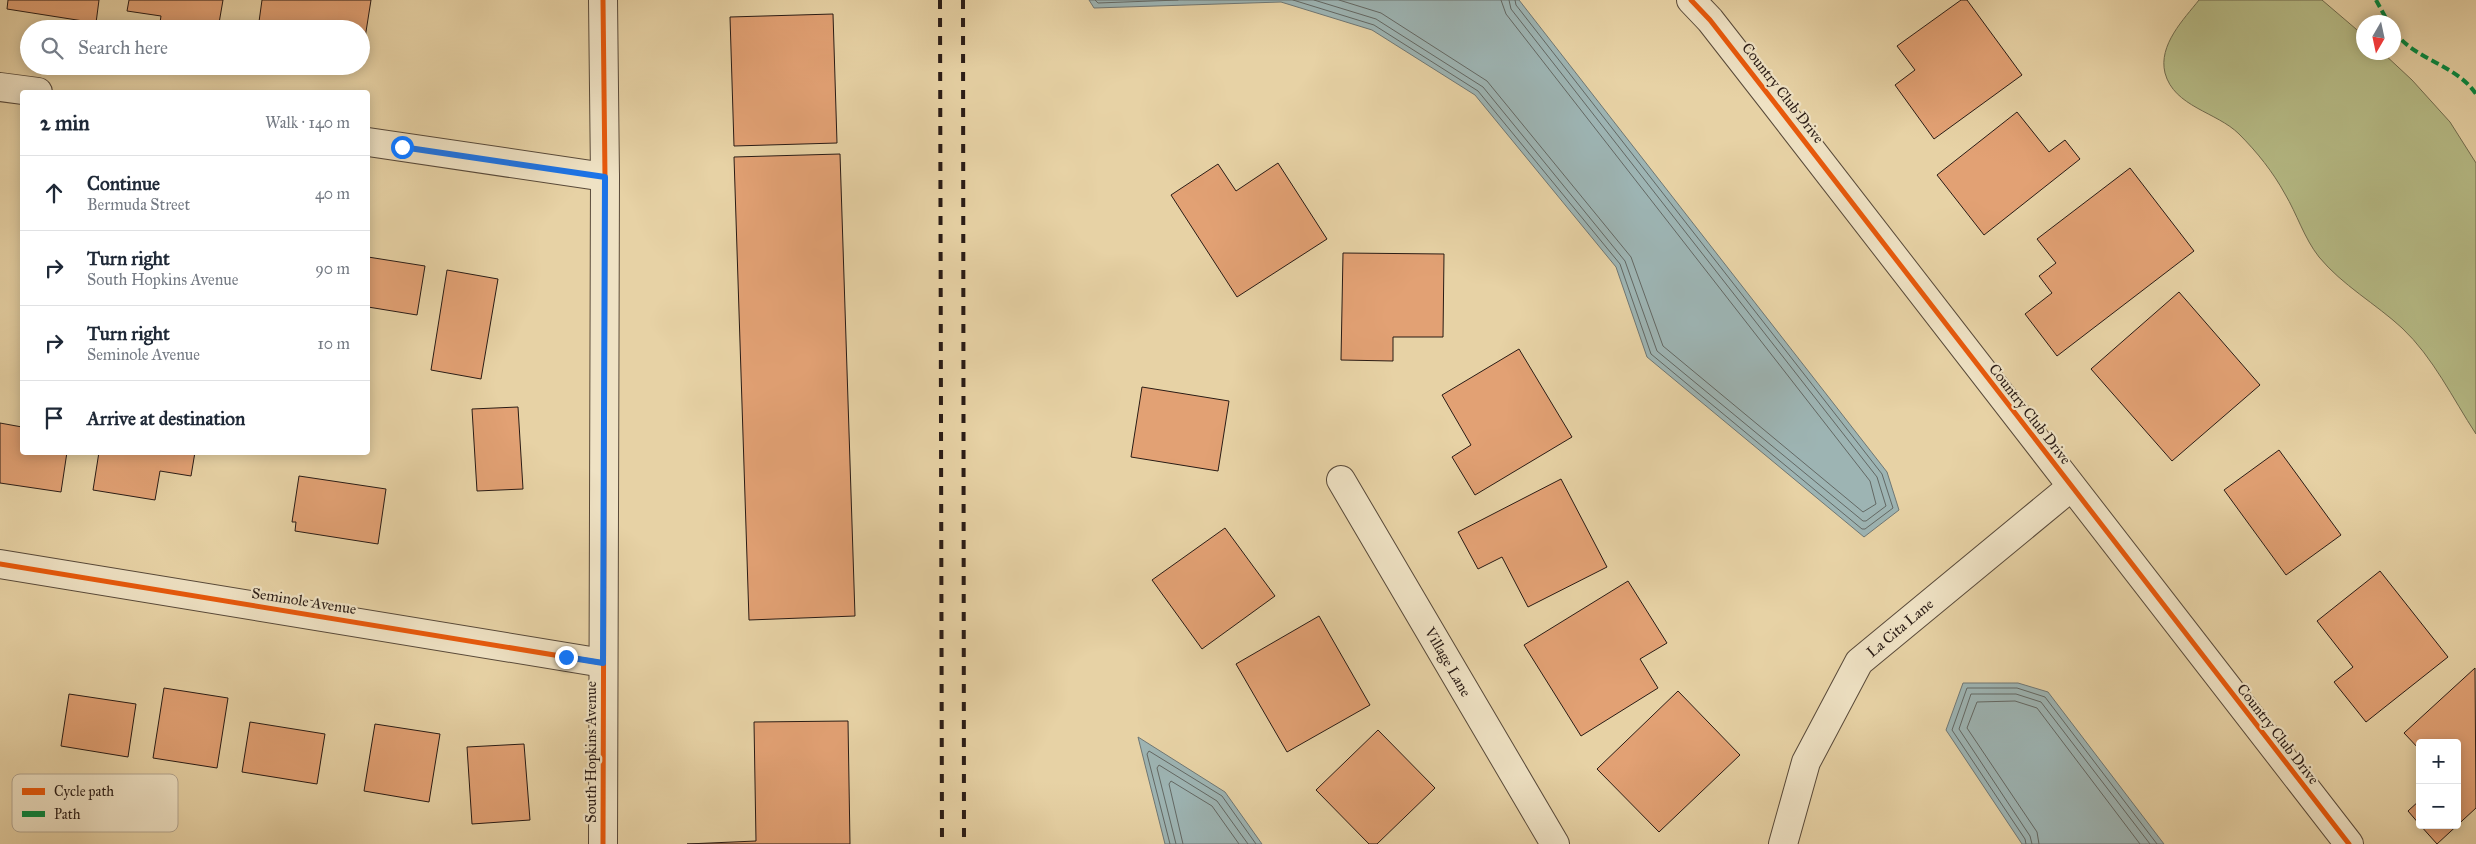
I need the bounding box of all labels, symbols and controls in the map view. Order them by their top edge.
north arrow [2356,15,2401,60]
search box [20,20,370,75]
icon: search [38,34,66,62]
text: Search here [78,36,168,59]
street label: Country Club Drive [1738,39,1828,147]
text: 2 min [40,110,90,136]
text: Walk · 140 m [265,113,350,132]
route start [391,136,414,159]
text: Continue [87,172,160,195]
icon: ahead [40,179,68,207]
text: 40 m [315,184,350,203]
text: Bermuda Street [87,195,190,214]
text: Turn right [87,247,170,270]
icon: right [40,254,68,282]
text: 90 m [315,259,350,278]
text: South Hopkins Avenue [87,270,238,289]
text: Turn right [87,322,170,345]
icon: right [40,329,68,357]
text: 10 m [318,334,350,353]
text: Seminole Avenue [87,345,200,364]
street label: Country Club Drive [1985,360,2075,468]
icon: arrive [40,404,68,432]
text: Arrive at destination [87,407,245,430]
street label: Seminole Avenue [250,584,358,618]
street label: La Cita Lane [1863,595,1937,661]
street label: Village Lane [1420,623,1475,700]
route end [555,646,578,669]
street label: Country Club Drive [2233,680,2323,788]
street label: South Hopkins Avenue [582,681,600,823]
map controls [2416,739,2461,829]
button: + [2416,739,2461,784]
legend [12,774,178,832]
text: Cycle path [54,783,114,800]
button: − [2416,784,2461,829]
text: Path [54,806,81,823]

